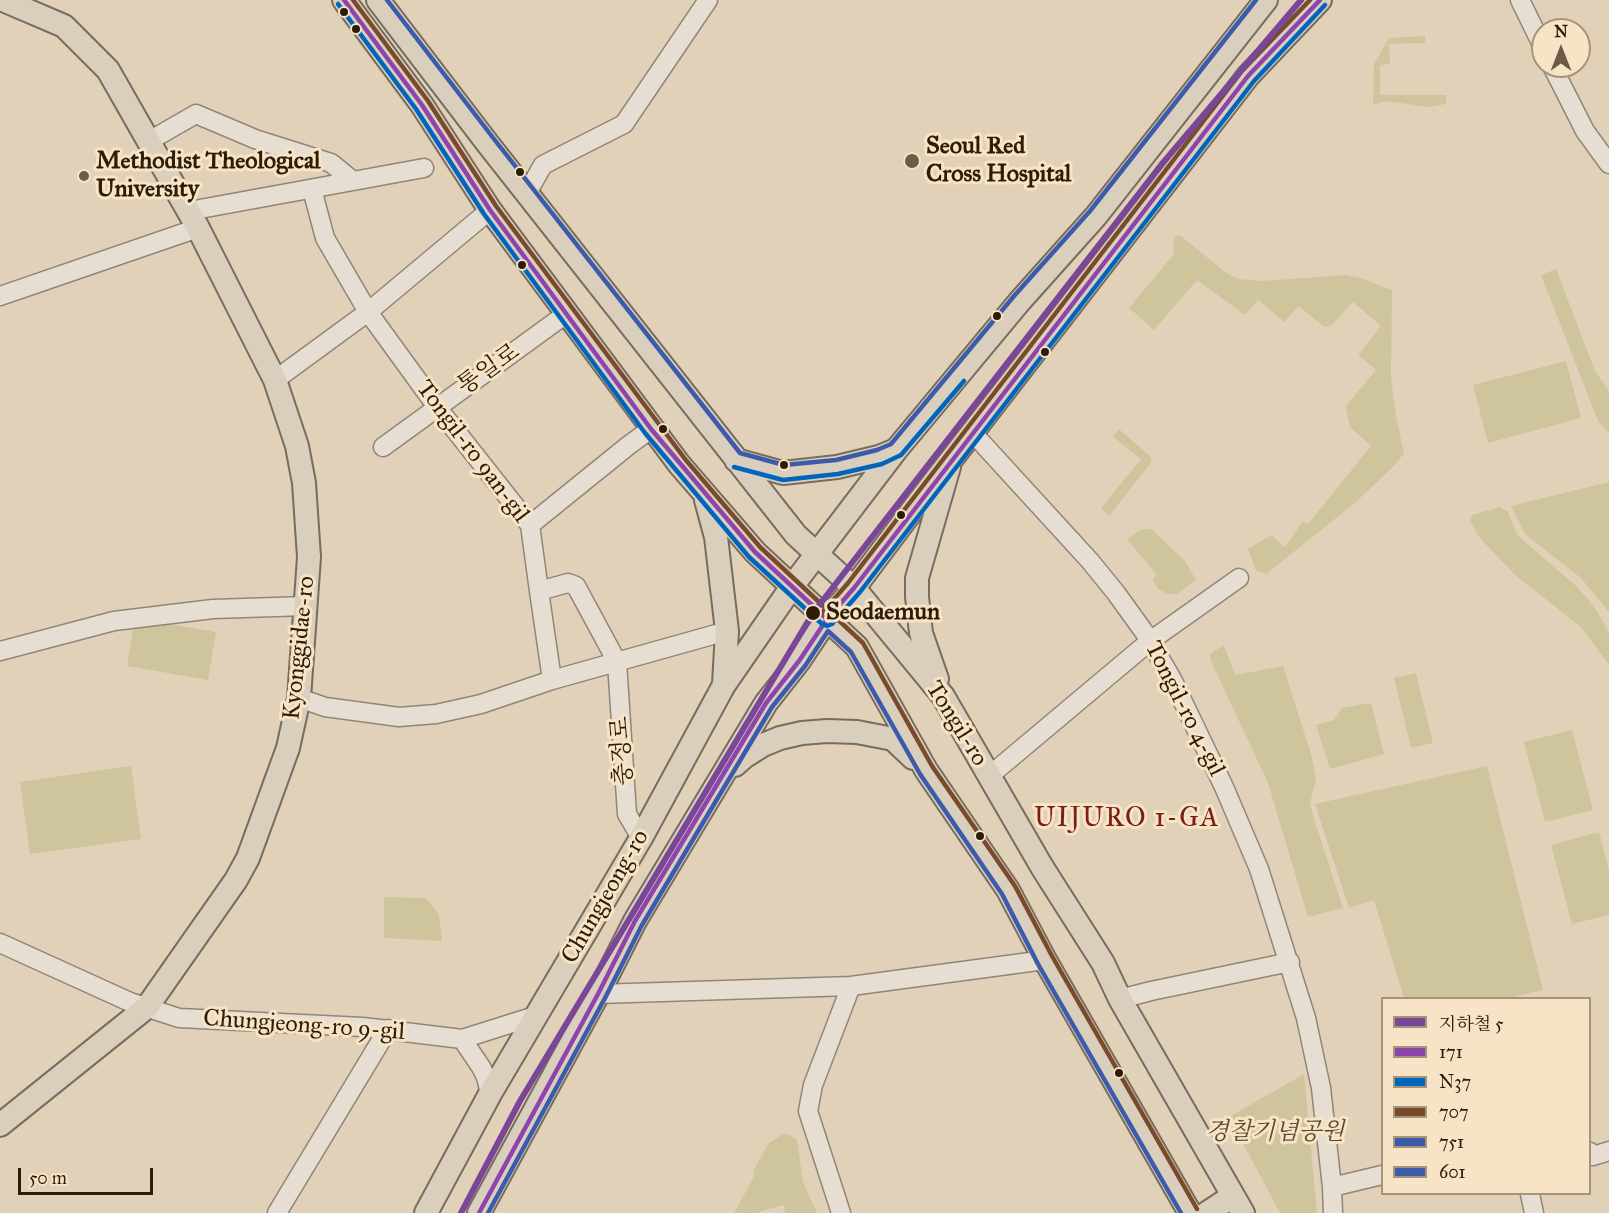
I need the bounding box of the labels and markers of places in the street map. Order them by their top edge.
unlabelled marker [338,6,350,18]
unlabelled marker [350,23,362,35]
place label: Seoul Red Cross Hospital [926,133,1071,189]
place label: Methodist Theological University [96,148,321,204]
marker: Seoul Red Cross Hospital [903,152,921,170]
unlabelled marker [514,166,526,178]
marker: Methodist Theological University [77,169,91,183]
unlabelled marker [516,259,528,271]
unlabelled marker [991,310,1003,322]
unlabelled marker [1039,346,1051,358]
unlabelled marker [657,423,669,435]
unlabelled marker [778,459,790,471]
unlabelled marker [895,509,907,521]
place label: Seodaemun [826,599,940,627]
marker: Seodaemun [804,604,822,622]
unlabelled marker [974,830,986,842]
unlabelled marker [1113,1067,1125,1079]

